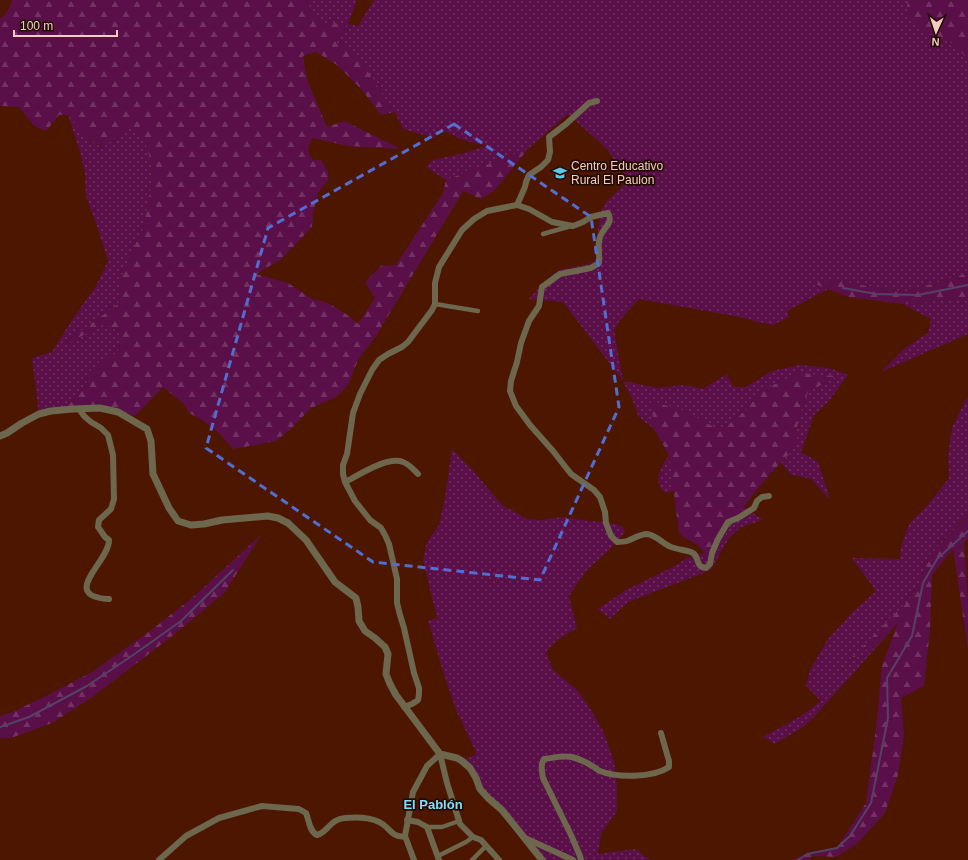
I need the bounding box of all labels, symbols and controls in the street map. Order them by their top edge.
scale bar [14,12,117,38]
north arrow [916,12,956,52]
text: 100 m [20,19,53,33]
text: N [931,36,940,48]
place label: Centro Educativo Rural El Paulon [571,159,663,187]
school or university icon: Centro Educativo Rural El Paulon [552,165,568,181]
district label: El Pablón [403,797,463,812]

